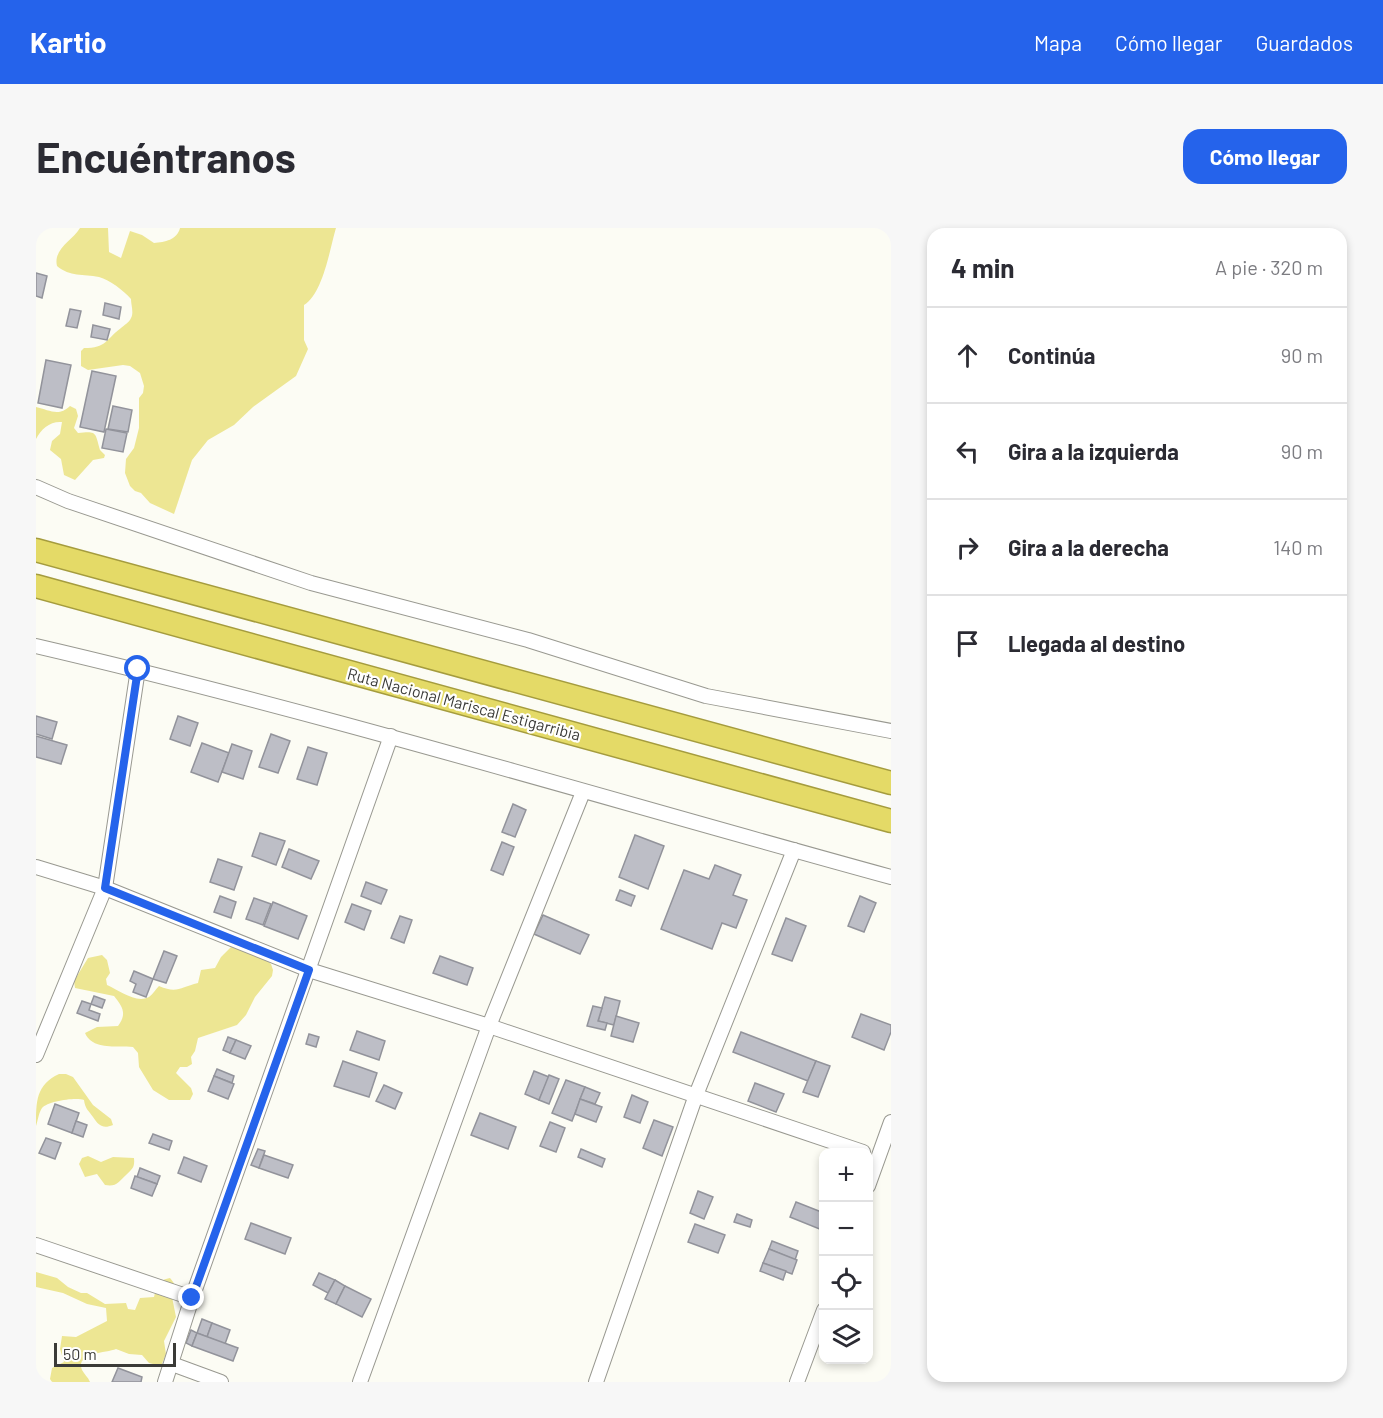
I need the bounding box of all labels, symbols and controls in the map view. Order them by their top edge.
text: Kartio [30,25,107,59]
text: Mapa [1034,30,1082,55]
text: Cómo llegar [1115,30,1222,55]
text: Guardados [1255,30,1353,55]
button: Cómo llegar [1183,129,1347,184]
text: Encuéntranos [36,131,296,181]
text: 4 min [951,252,1015,283]
text: A pie · 320 m [1215,255,1323,279]
icon: ahead [951,339,984,372]
text: Continúa [1008,342,1095,368]
text: 90 m [1281,343,1323,367]
icon: left [951,435,984,468]
text: Gira a la izquierda [1008,438,1179,464]
text: 90 m [1281,439,1323,463]
icon: right [951,531,984,564]
text: Gira a la derecha [1008,534,1169,560]
text: 140 m [1273,535,1323,559]
icon: arrive [951,627,984,660]
text: Llegada al destino [1008,630,1185,656]
route start [124,655,150,681]
street label: Ruta Nacional Mariscal Estigarribia [345,663,583,744]
map controls [819,1148,873,1364]
button: + [819,1148,873,1202]
button: − [819,1202,873,1256]
button: locate [819,1256,873,1310]
route end [178,1284,204,1310]
button: layers [819,1310,873,1364]
scale bar [54,1340,176,1368]
text: 50 m [63,1344,97,1363]

